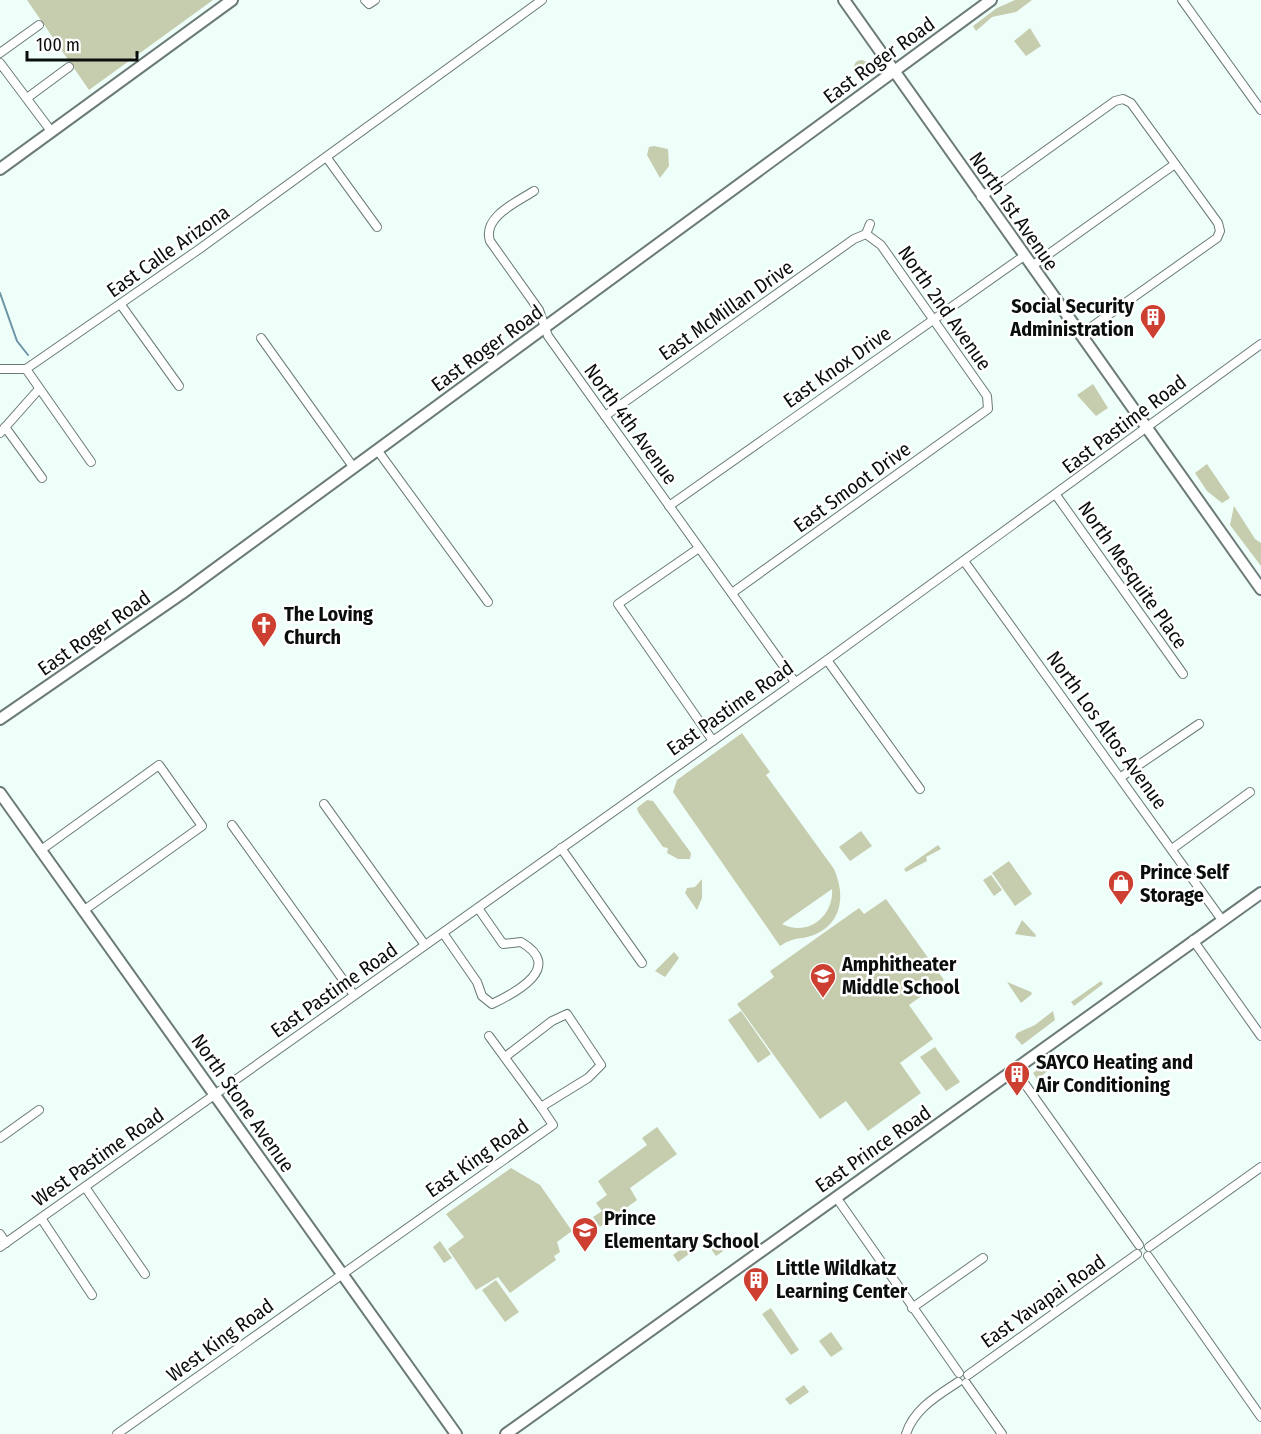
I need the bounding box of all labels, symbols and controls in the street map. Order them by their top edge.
street label: East Roger Road [819,12,939,108]
scale bar [27,24,136,62]
text: 100 m [36,34,80,56]
street label: North 1st Avenue [964,147,1064,275]
street label: East Calle Arizona [102,200,234,302]
street label: North 2nd Avenue [893,241,997,375]
street label: East McMillan Drive [654,255,798,365]
place label: Social Security Administration [1009,294,1134,341]
street label: East Roger Road [427,300,547,396]
building icon: Social Security Administration [1138,302,1168,340]
street label: East Knox Drive [779,321,895,413]
street label: North 4th Avenue [579,359,683,489]
street label: East Pastime Road [1057,370,1191,478]
street label: East Smoot Drive [789,437,915,537]
street label: North Mesquite Place [1073,497,1193,653]
street label: East Roger Road [33,585,155,681]
place label: The Loving Church [284,602,373,649]
church icon: The Loving Church [249,610,279,648]
street label: North Los Altos Avenue [1042,646,1172,814]
street label: East Pastime Road [662,655,798,761]
place label: Prince Self Storage [1140,860,1230,907]
shop icon: Prince Self Storage [1106,868,1136,906]
street label: East Pastime Road [266,937,402,1043]
place label: Amphitheater Middle School [841,952,960,999]
school or university icon: Amphitheater Middle School [808,961,838,999]
street label: North Stone Avenue [186,1029,300,1177]
place label: SAYCO Heating and Air Conditioning [1035,1050,1193,1097]
building icon: SAYCO Heating and Air Conditioning [1002,1059,1032,1097]
street label: East Prince Road [811,1100,935,1198]
street label: West Pastime Road [28,1103,168,1211]
street label: East King Road [421,1114,533,1202]
place label: Prince Elementary School [604,1206,759,1253]
school or university icon: Prince Elementary School [570,1215,600,1253]
street label: East Yavapai Road [976,1249,1110,1353]
place label: Little Wildkatz Learning Center [776,1256,908,1303]
building icon: Little Wildkatz Learning Center [741,1265,771,1303]
street label: West King Road [162,1293,278,1387]

